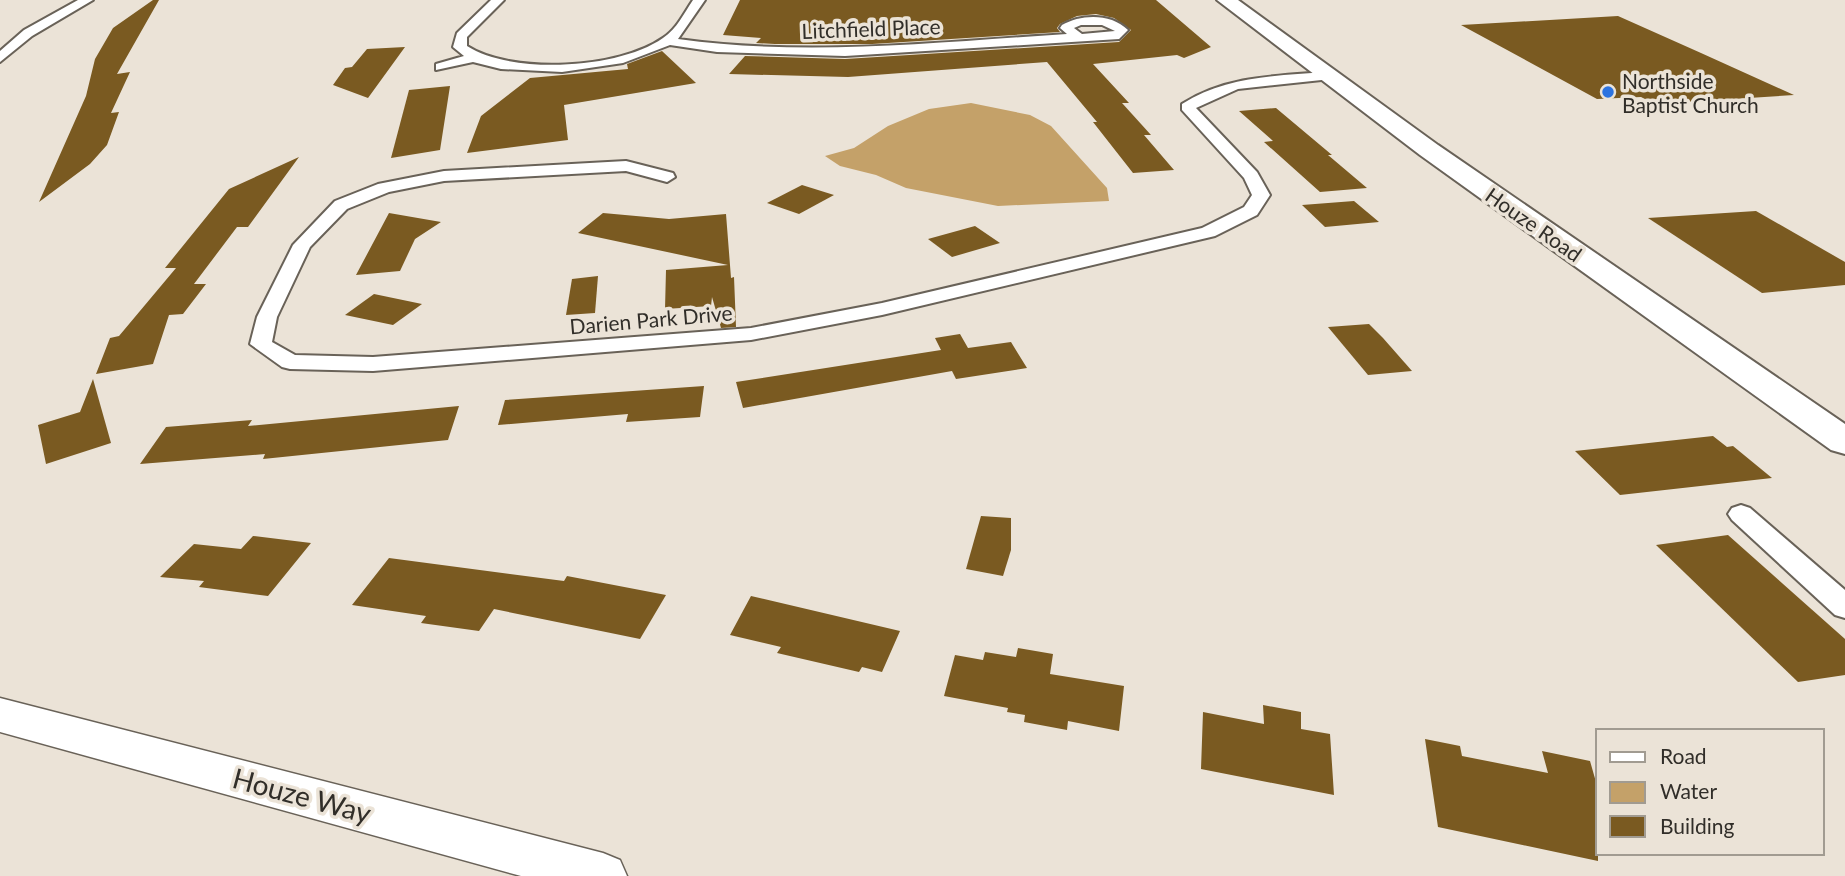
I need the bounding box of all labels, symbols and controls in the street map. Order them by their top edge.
street label: Litchfield Place [801,13,941,43]
place label: Northside Baptist Church [1622,68,1759,117]
marker: Northside Baptist Church [1600,84,1616,100]
street label: Houze Road [1481,182,1587,266]
street label: Darien Park Drive [568,299,734,339]
legend [1596,729,1824,855]
text: Road [1660,743,1707,768]
street label: Houze Way [229,760,375,830]
text: Water [1660,778,1717,803]
text: Building [1660,813,1735,838]

